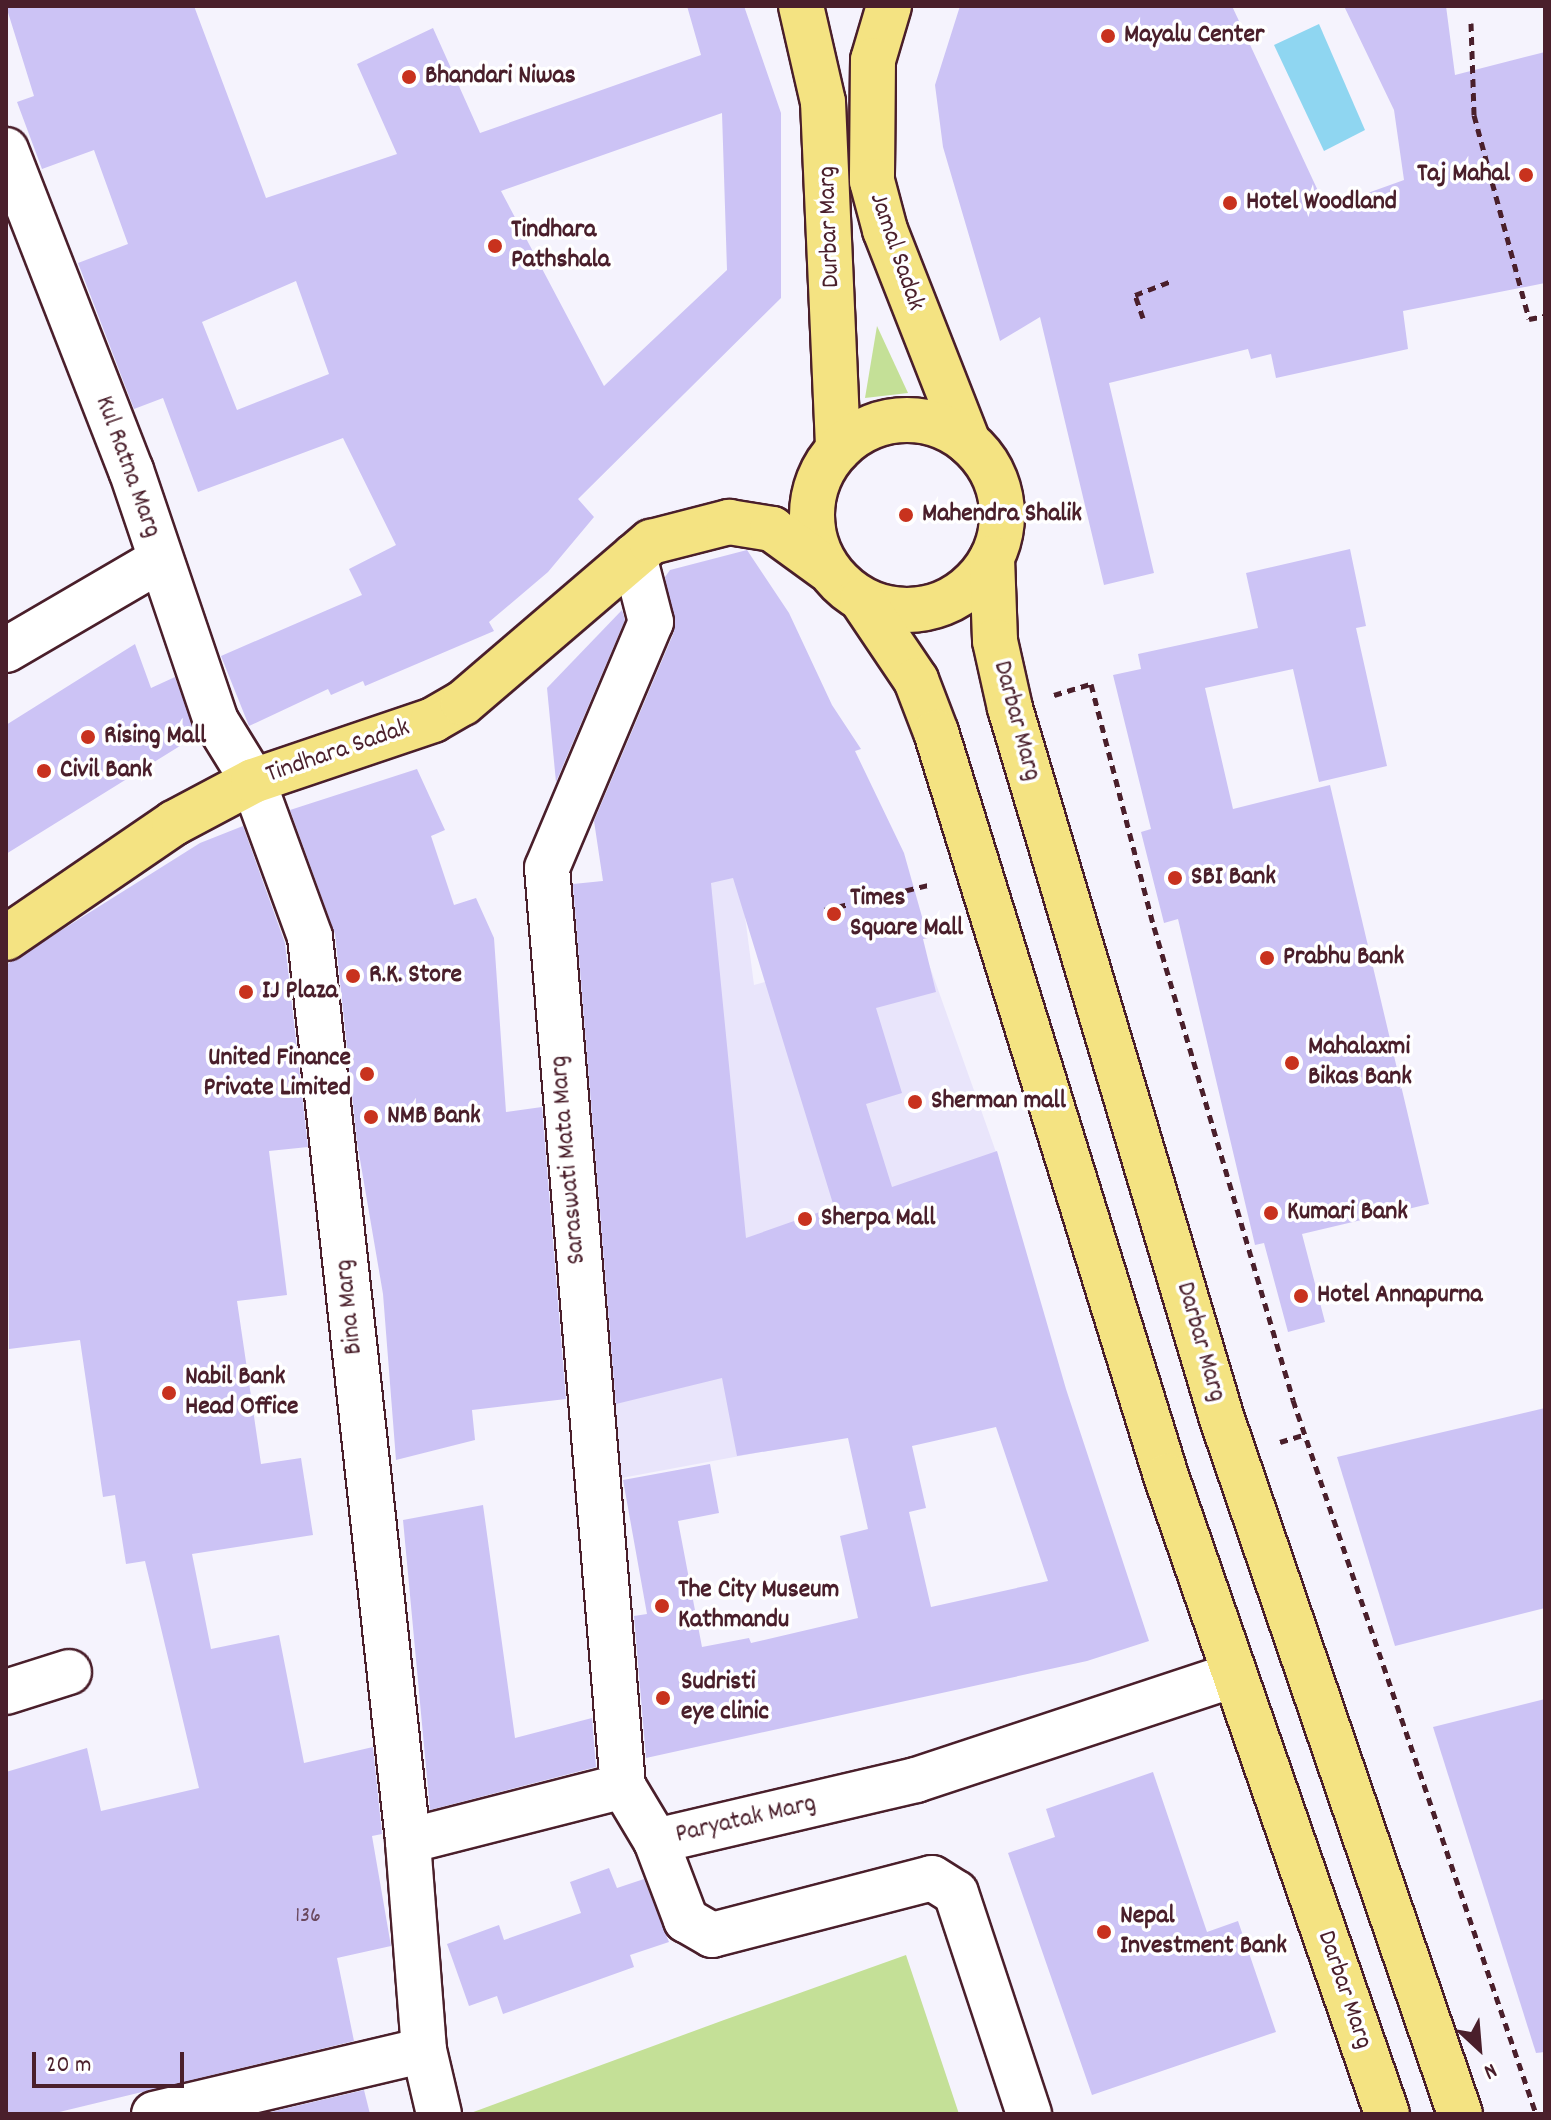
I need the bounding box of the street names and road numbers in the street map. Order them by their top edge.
street label: Durbar Marg [812,166,848,288]
street label: Jamal Sadak [861,189,931,315]
street label: Kul Ratna Marg [87,392,167,542]
street label: Darbar Marg [985,658,1047,784]
street label: Tindhara Sadak [262,713,414,791]
street label: Saraswati Mata Marg [544,1054,594,1266]
street label: Bina Marg [329,1258,371,1356]
street label: Darbar Marg [1168,1279,1232,1405]
street label: Paryatak Marg [673,1789,819,1851]
street label: Darbar Marg [1309,1927,1379,2053]

